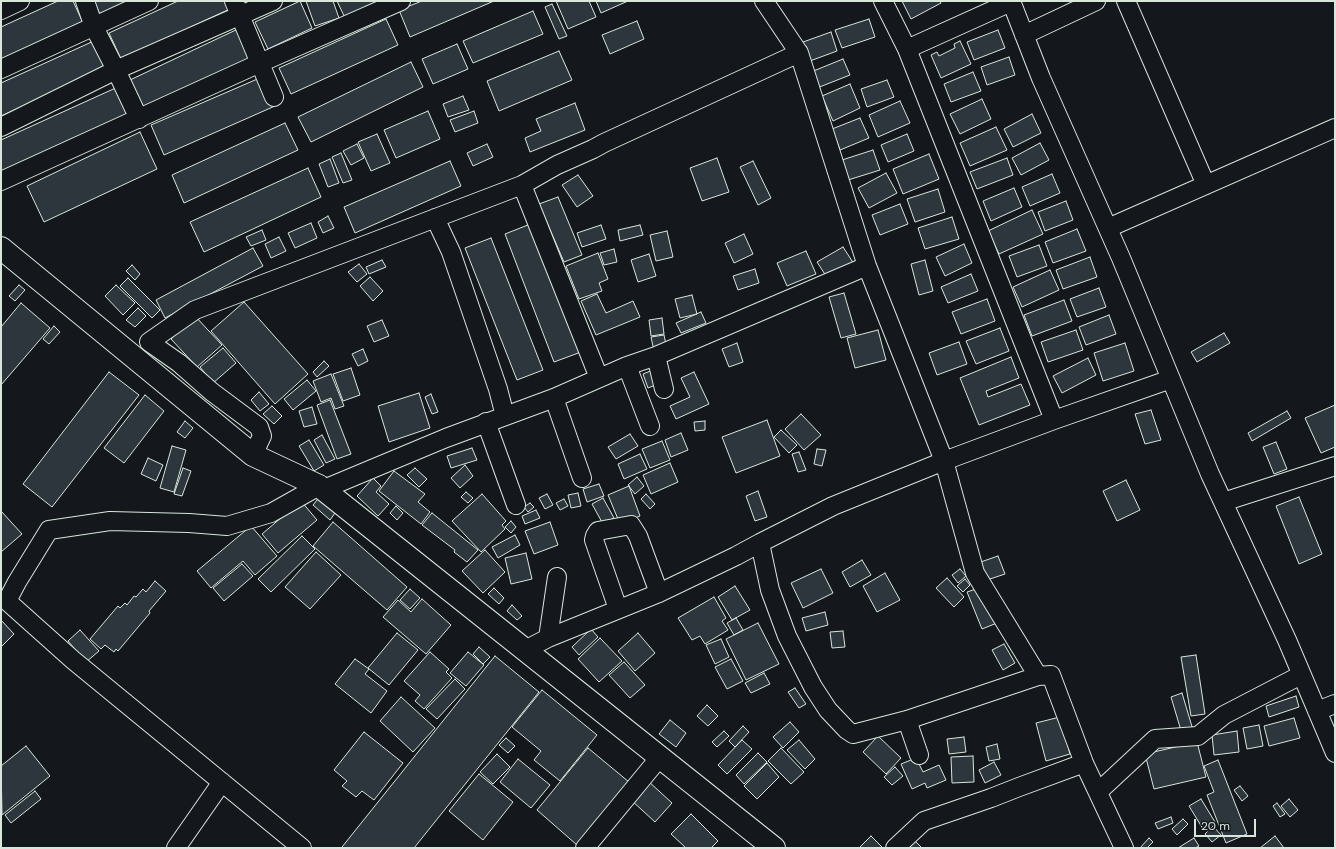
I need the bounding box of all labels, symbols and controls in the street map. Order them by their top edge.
scale bar [1196,811,1258,837]
text: 20 m [1201,818,1230,834]

